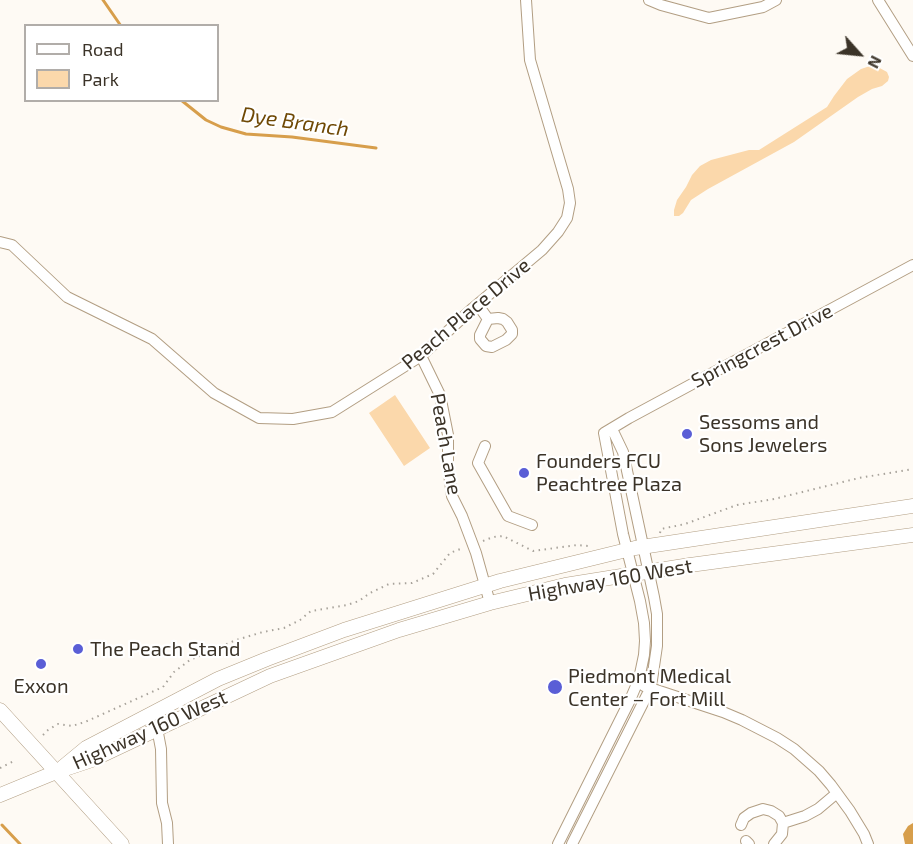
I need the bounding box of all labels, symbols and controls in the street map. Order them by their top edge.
legend [24,24,219,102]
north arrow [829,24,889,84]
text: Road [82,38,123,60]
text: N [864,53,887,72]
text: Park [82,68,119,90]
water label: Dye Branch [239,102,351,142]
street label: Peach Place Drive [397,253,535,375]
street label: Springcrest Drive [687,299,837,393]
street label: Peach Lane [425,391,467,497]
place label: Sessoms and Sons Jewelers [699,410,827,457]
marker: Sessoms and Sons Jewelers [680,427,694,441]
place label: Founders FCU Peachtree Plaza [536,449,682,496]
marker: Founders FCU Peachtree Plaza [517,466,531,480]
street label: Highway 160 West [526,554,694,606]
place label: The Peach Stand [90,637,240,661]
marker: The Peach Stand [71,642,85,656]
marker: Exxon [34,657,48,671]
place label: Piedmont Medical Center – Fort Mill [568,664,731,711]
place label: Exxon [13,674,69,698]
marker: Piedmont Medical Center – Fort Mill [546,678,564,696]
street label: Highway 160 West [69,685,231,775]

